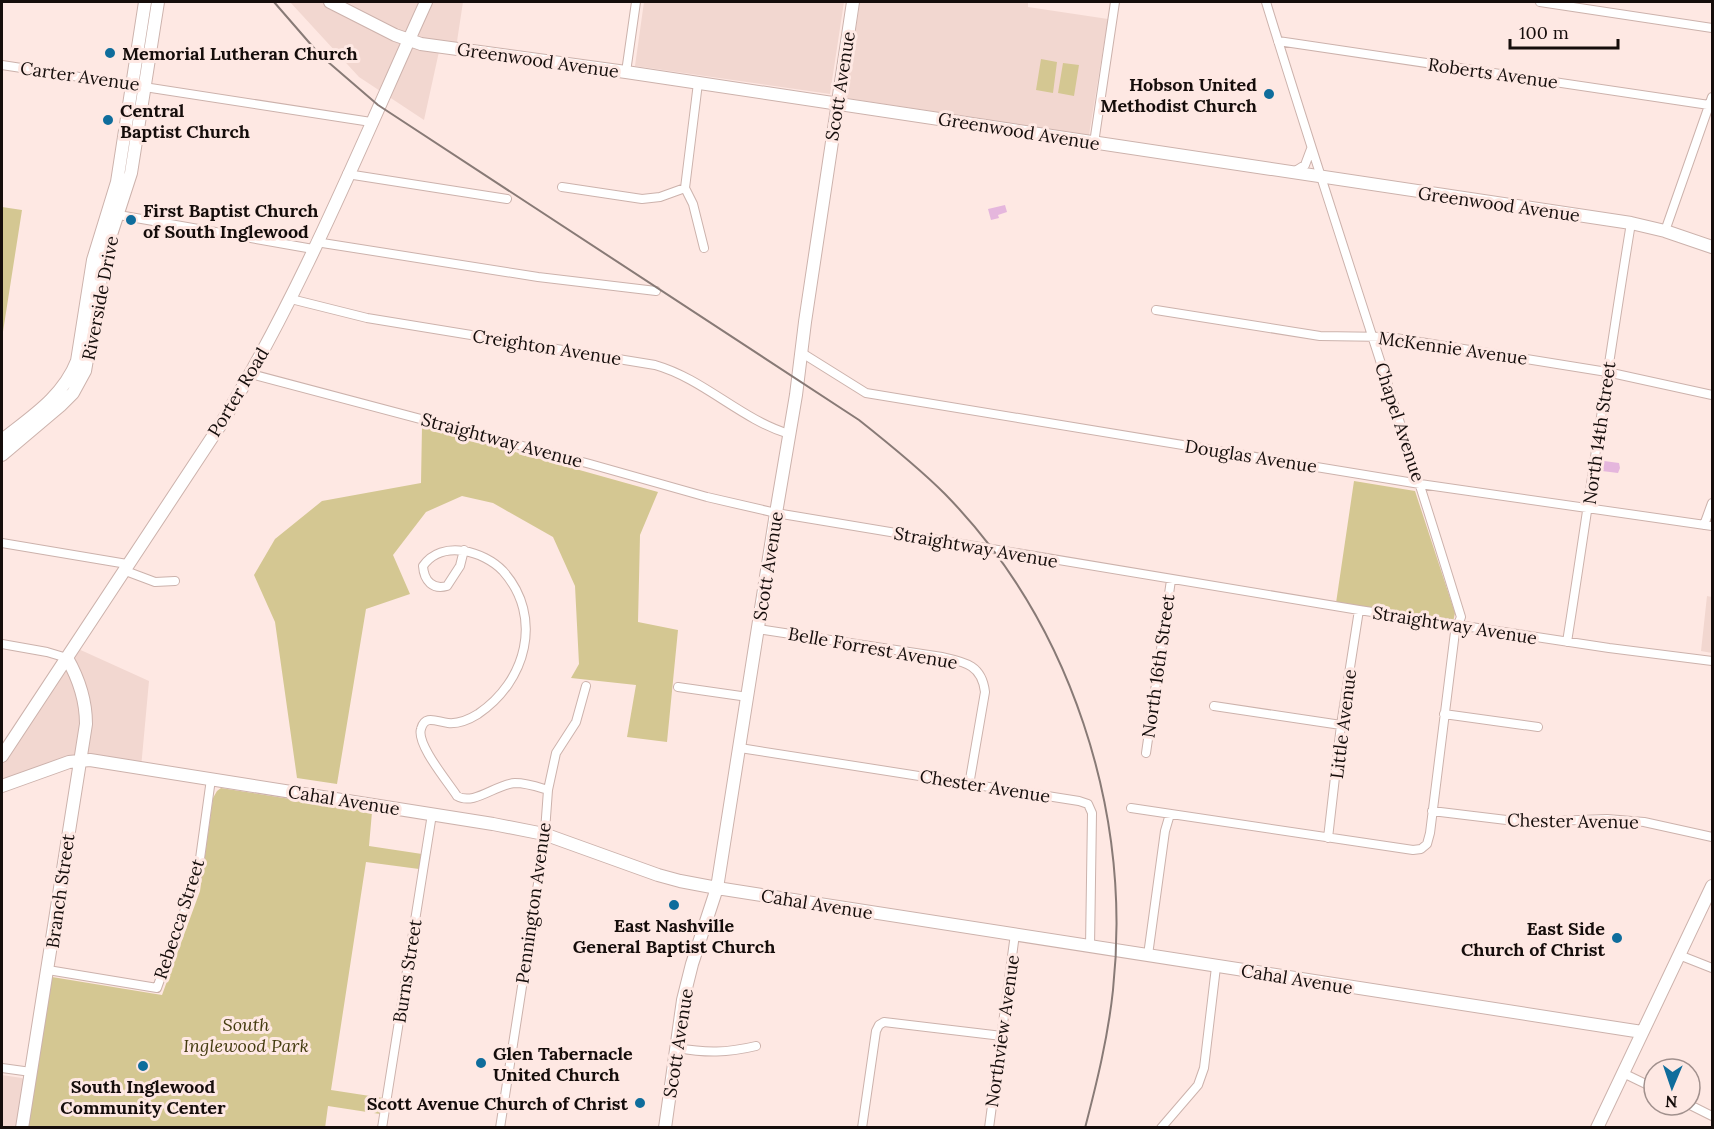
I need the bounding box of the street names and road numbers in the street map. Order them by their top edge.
street label: Scott Avenue [820,30,860,142]
street label: Greenwood Avenue [456,37,621,83]
street label: Roberts Avenue [1427,52,1560,94]
street label: Carter Avenue [19,56,141,96]
street label: Greenwood Avenue [937,107,1102,155]
street label: Greenwood Avenue [1417,181,1582,227]
street label: Riverside Drive [77,233,123,362]
street label: Creighton Avenue [471,324,623,370]
street label: McKennie Avenue [1377,326,1529,370]
street label: Porter Road [202,343,274,441]
street label: Chapel Avenue [1370,360,1430,485]
street label: North 14th Street [1578,360,1620,506]
street label: Straightway Avenue [419,407,585,473]
street label: Douglas Avenue [1183,434,1319,478]
street label: Scott Avenue [748,510,788,622]
street label: Straightway Avenue [892,521,1060,573]
street label: North 16th Street [1137,593,1179,739]
street label: Straightway Avenue [1371,601,1539,649]
street label: Belle Forrest Avenue [786,622,960,674]
street label: Little Avenue [1325,668,1361,780]
street label: Chester Avenue [918,764,1052,808]
street label: Cahal Avenue [287,780,402,820]
street label: Chester Avenue [1507,808,1639,834]
street label: Pennington Avenue [510,821,556,985]
street label: Branch Street [41,832,79,950]
street label: Rebecca Street [149,856,209,982]
street label: Cahal Avenue [760,884,875,924]
street label: Burns Street [387,917,427,1024]
street label: Northview Avenue [980,953,1024,1109]
street label: Cahal Avenue [1240,959,1355,999]
street label: Scott Avenue [658,987,698,1099]

